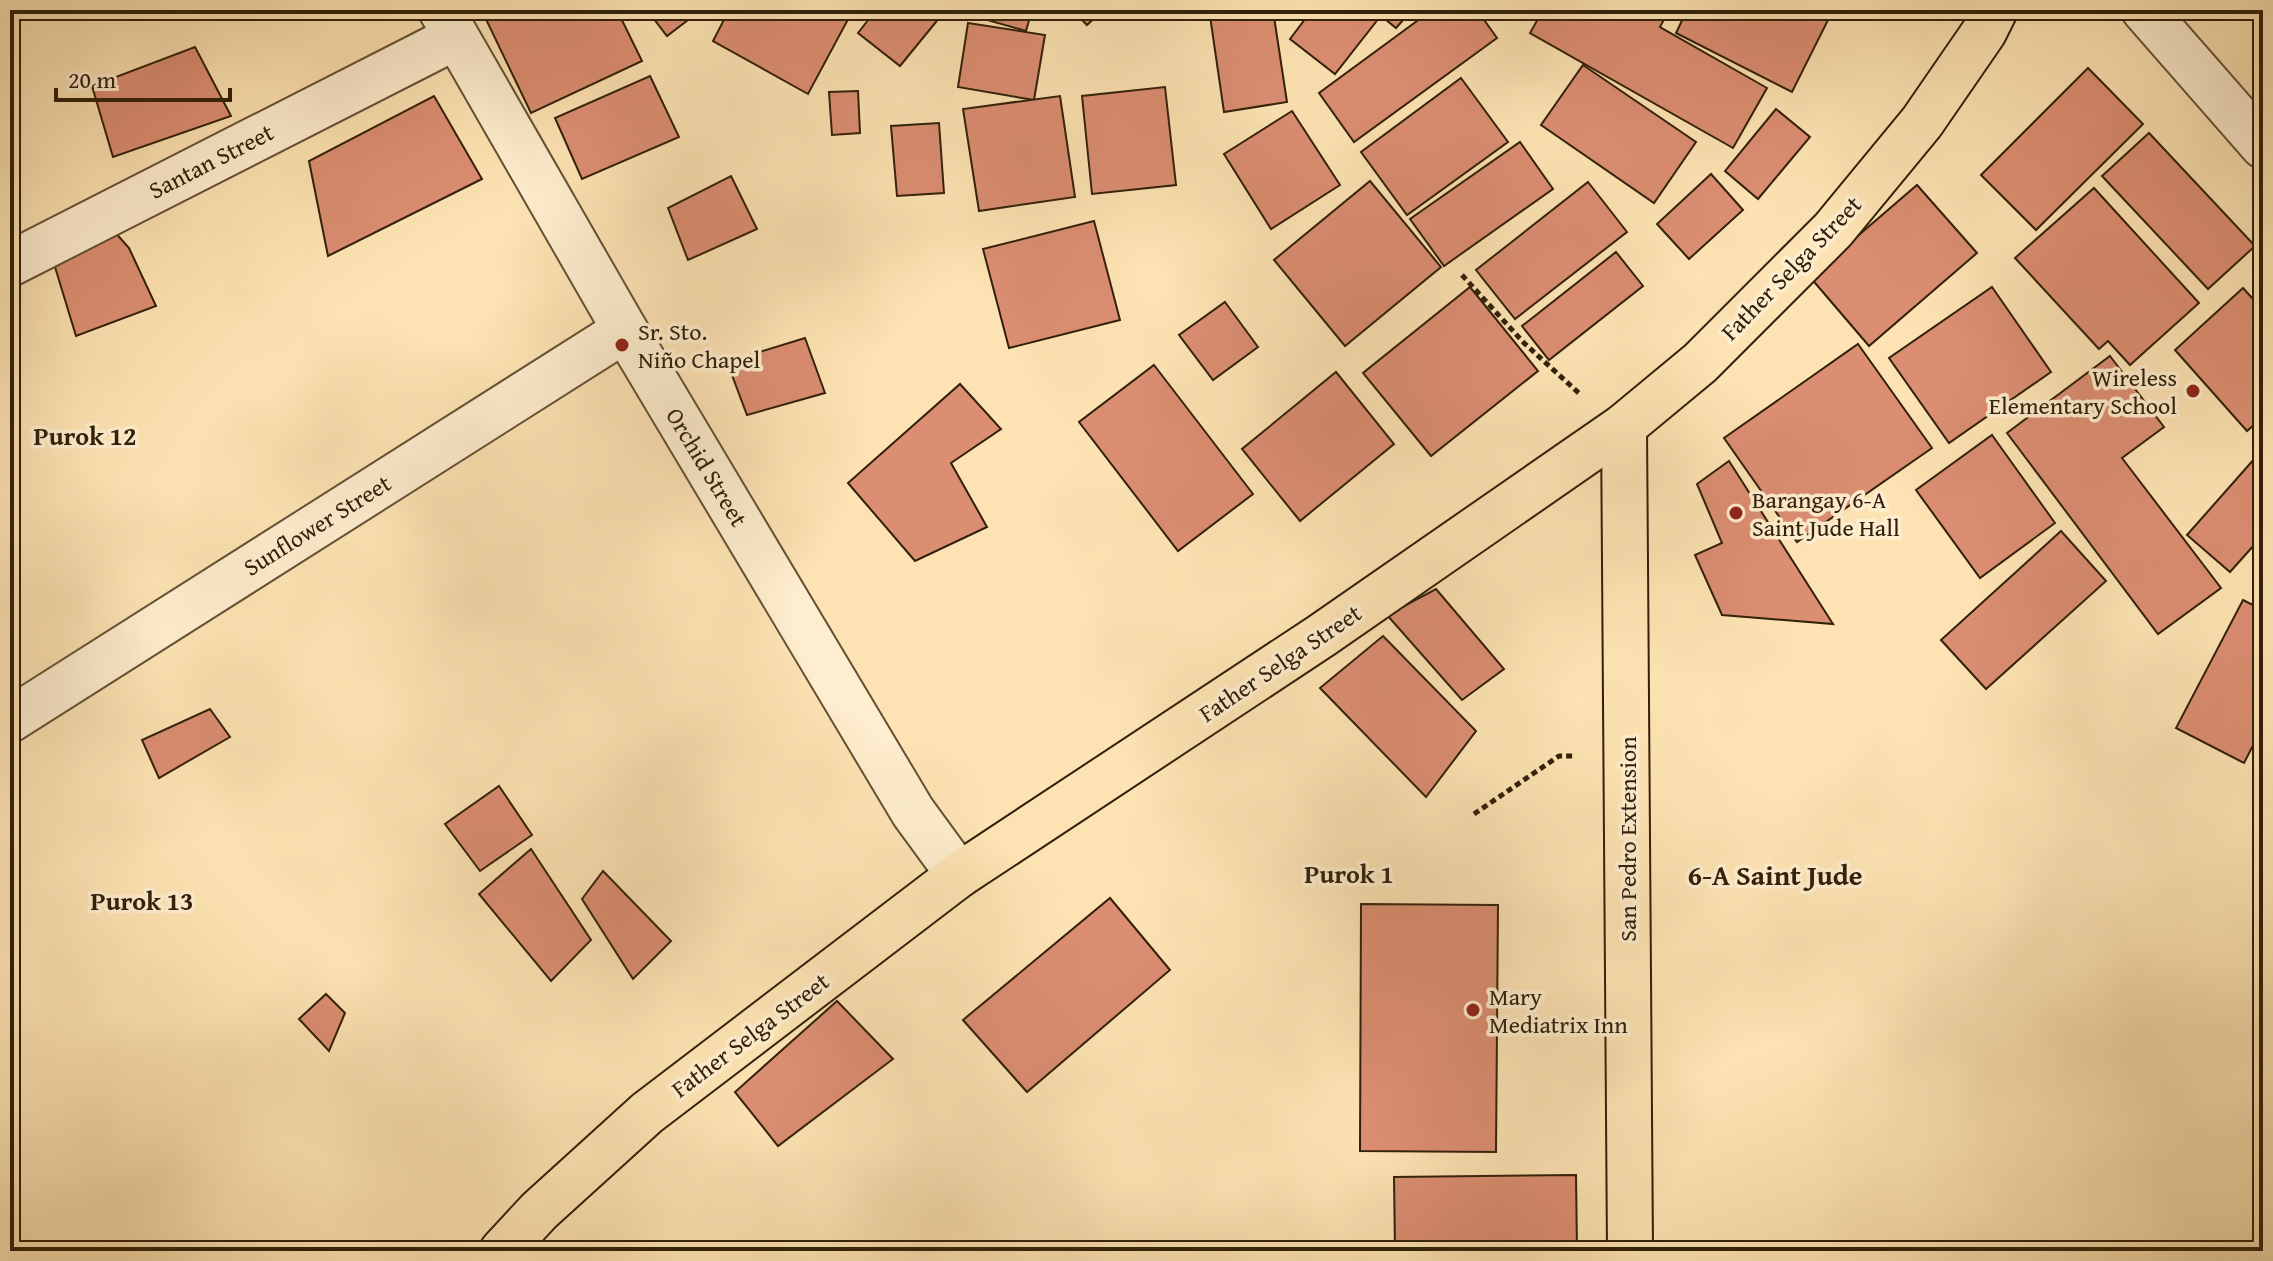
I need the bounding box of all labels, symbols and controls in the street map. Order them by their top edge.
scale bar [56,52,230,102]
text: 20 m [68,62,116,97]
street label: Santan Street [143,114,280,207]
street label: Father Selga Street [1713,187,1870,348]
place label: Sr. Sto. Niño Chapel [638,314,761,377]
marker: Sr. Sto. Niño Chapel [613,336,631,354]
place label: Wireless Elementary School [1989,360,2177,423]
marker: Wireless Elementary School [2184,382,2202,400]
street label: Orchid Street [658,401,757,534]
district label: Purok 12 [34,416,136,455]
street label: Sunflower Street [236,465,398,584]
place label: Barangay 6-A Saint Jude Hall [1752,482,1900,545]
marker: Barangay 6-A Saint Jude Hall [1727,504,1745,522]
street label: Father Selga Street [1192,595,1369,730]
street label: San Pedro Extension [1610,736,1645,942]
district label: Purok 1 [1304,854,1394,893]
district label: 6-A Saint Jude [1687,854,1863,895]
district label: Purok 13 [91,881,193,920]
street label: Father Selga Street [664,964,837,1106]
place label: Mary Mediatrix Inn [1489,979,1628,1042]
marker: Mary Mediatrix Inn [1464,1001,1482,1019]

